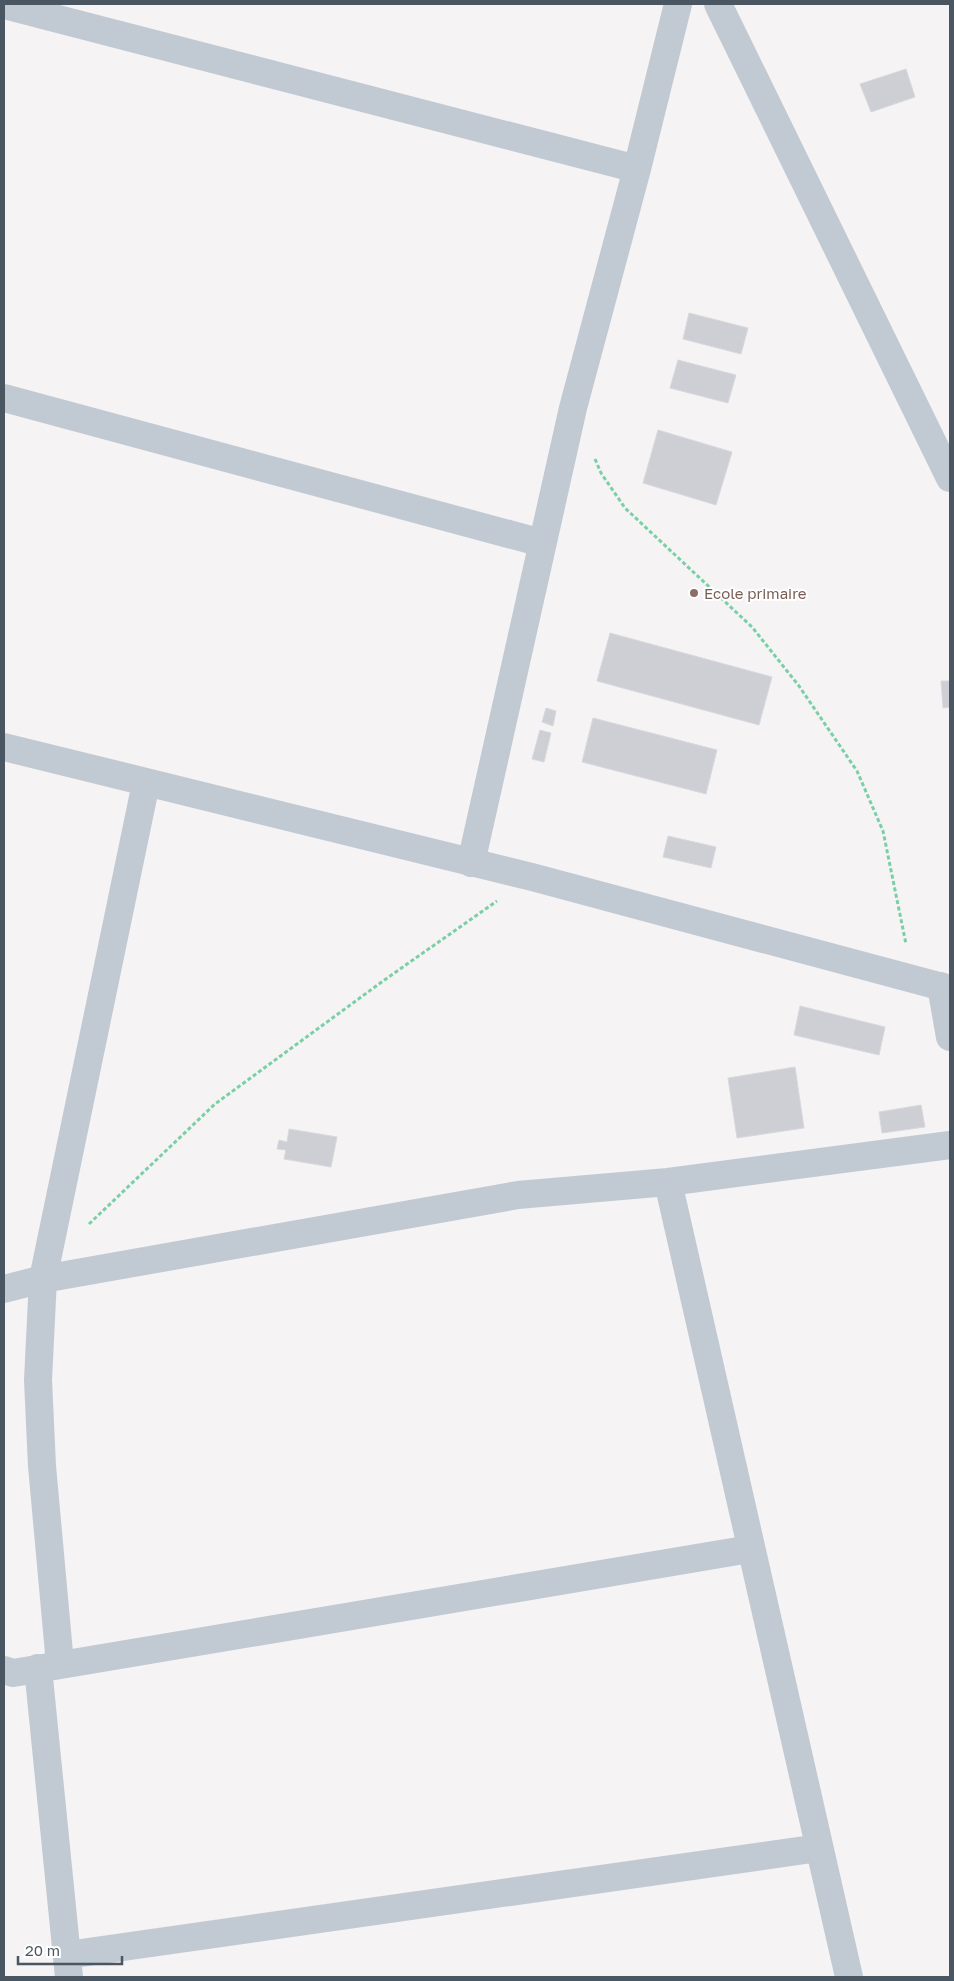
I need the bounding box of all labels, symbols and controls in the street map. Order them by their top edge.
place label: Ecole primaire [704,584,807,602]
marker: Ecole primaire [688,587,700,599]
scale bar [18,1934,121,1966]
text: 20 m [25,1941,60,1959]

